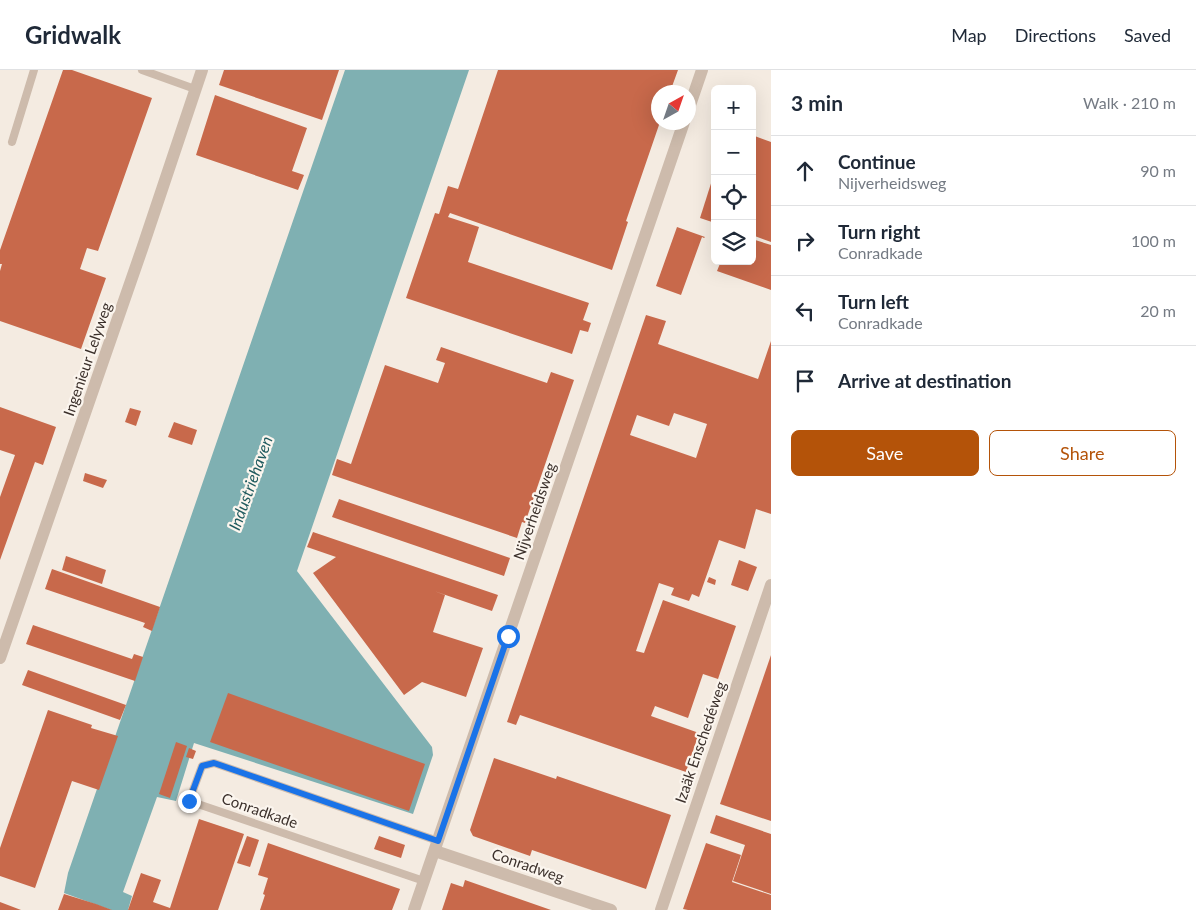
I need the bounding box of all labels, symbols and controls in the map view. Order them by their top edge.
text: Gridwalk [25,20,121,49]
text: Map [951,24,987,46]
text: Directions [1015,24,1096,46]
text: Saved [1124,24,1171,46]
north arrow [651,85,696,130]
map controls [711,85,756,265]
button: + [711,85,756,130]
text: 3 min [791,90,843,115]
text: Walk · 210 m [1083,93,1176,112]
button: − [711,130,756,175]
text: Continue [838,150,916,173]
icon: ahead [791,157,819,185]
text: 90 m [1140,161,1176,180]
text: Nijverheidsweg [838,173,946,192]
button: locate [711,175,756,220]
button: layers [711,220,756,265]
text: Turn right [838,220,920,243]
icon: right [791,227,819,255]
text: 100 m [1131,231,1176,250]
text: Conradkade [838,243,923,262]
text: Turn left [838,290,909,313]
icon: left [791,297,819,325]
street label: Ingenieur Lelyweg [59,300,115,418]
text: 20 m [1140,301,1176,320]
text: Conradkade [838,313,923,332]
icon: arrive [791,367,819,395]
text: Arrive at destination [838,369,1011,392]
button: Save [791,430,979,476]
button: Share [989,430,1176,476]
water label: Industriehaven [224,433,276,533]
street label: Nijverheidsweg [509,460,559,562]
route start [497,625,520,648]
street label: Izaäk Enschedéweg [671,679,729,805]
street label: Conradkade [220,789,301,831]
route end [178,790,201,813]
street label: Conradweg [489,844,567,886]

